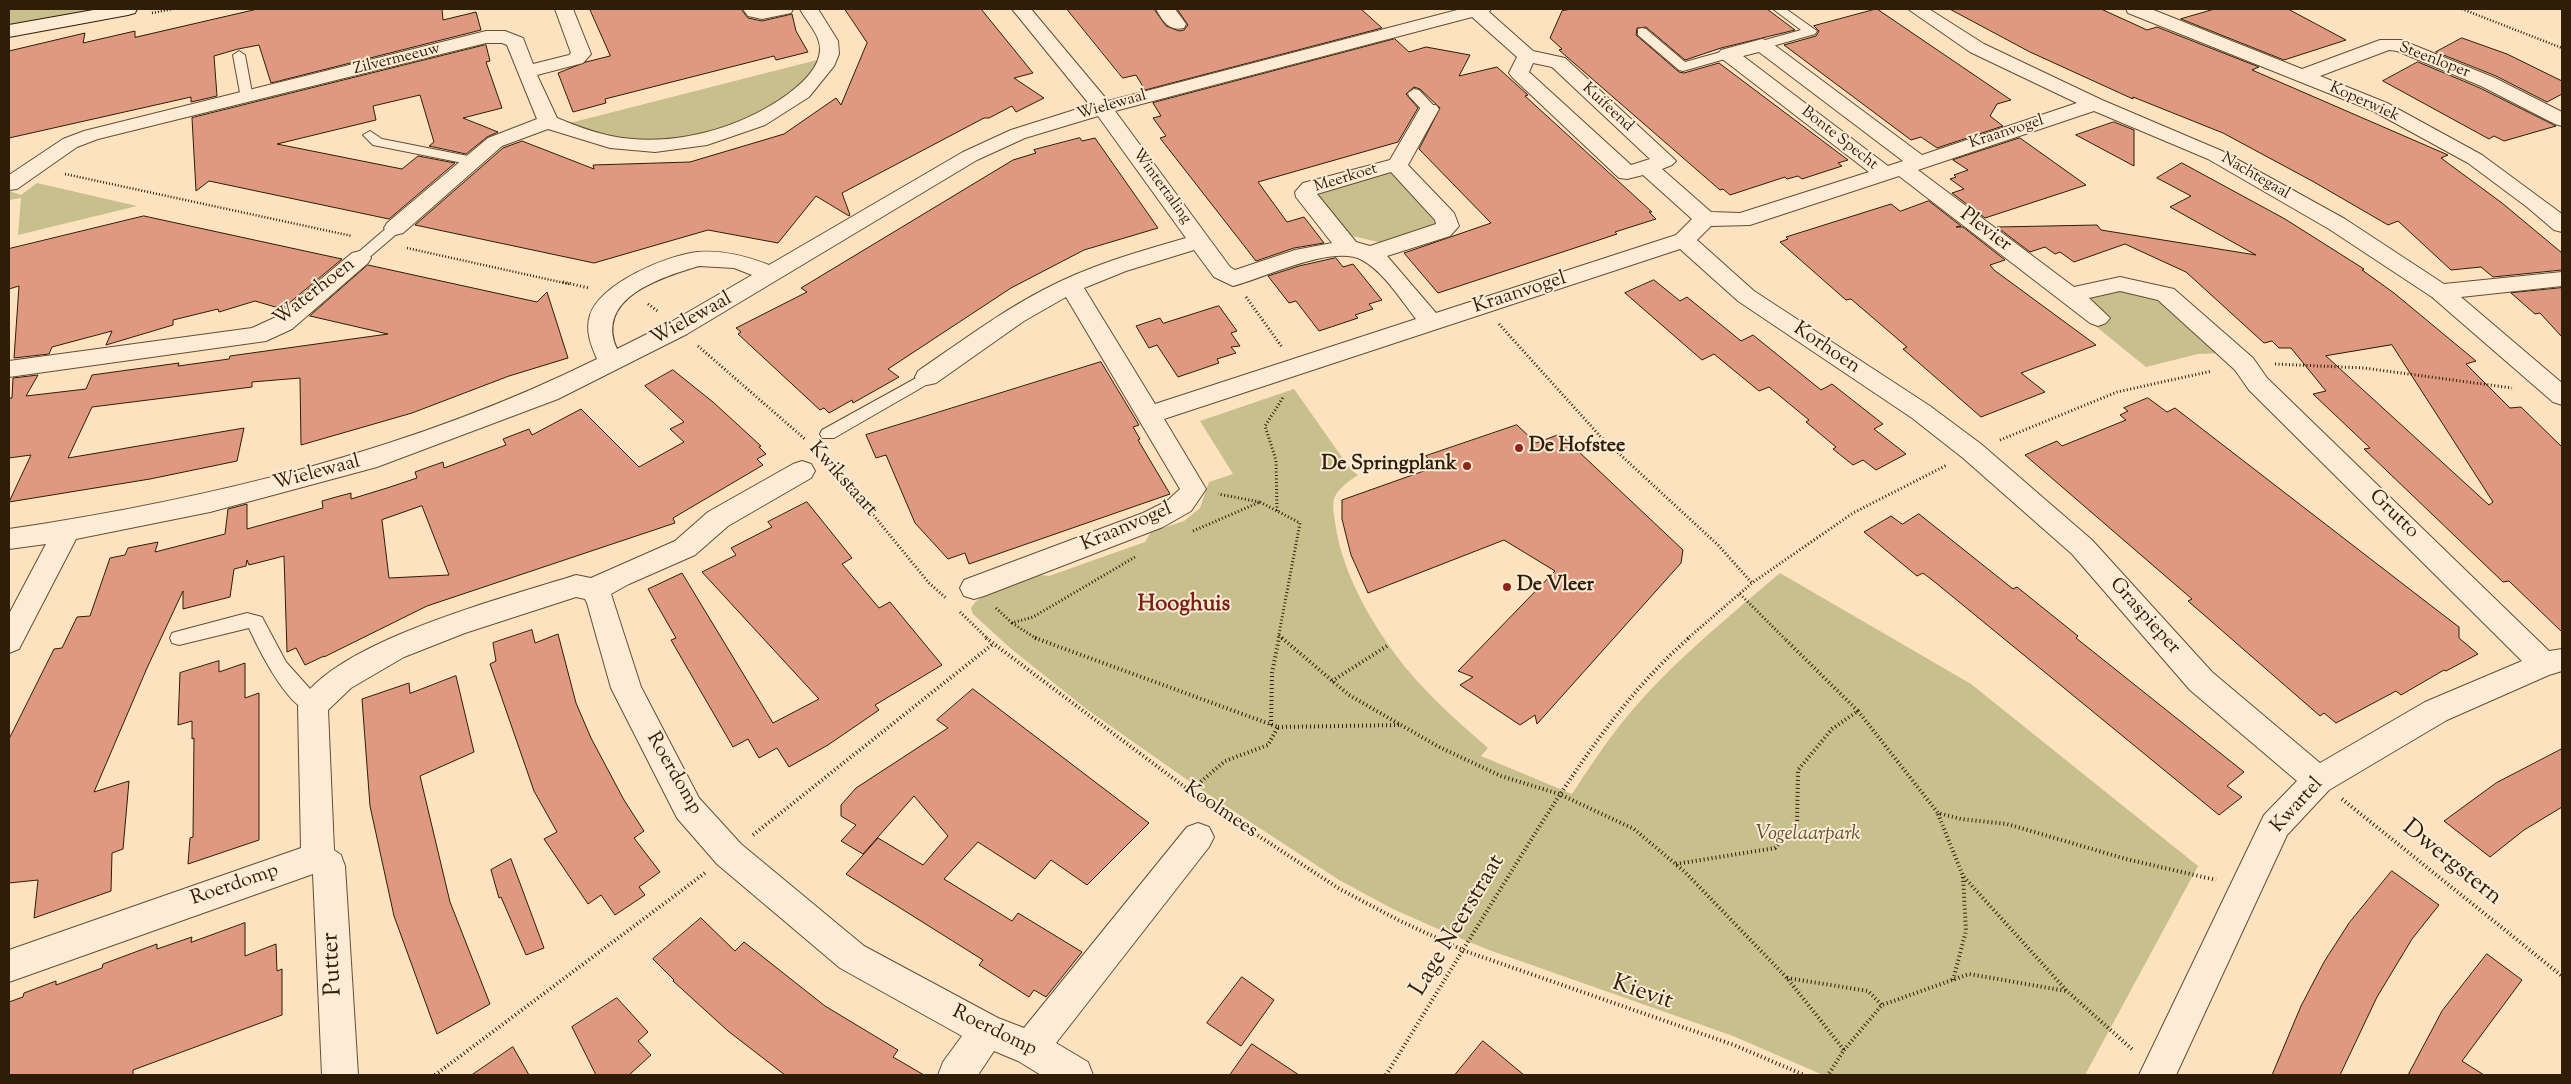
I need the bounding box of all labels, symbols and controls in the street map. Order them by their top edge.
street label: Steenloper [2396,39,2472,83]
street label: Zilvermeeuw [352,40,442,80]
street label: Kuifeend [1577,79,1637,137]
street label: Koperwiek [2326,79,2402,127]
street label: Wielewaal [1075,87,1149,125]
street label: Bonte Specht [1797,103,1881,175]
street label: Kraanvogel [1967,112,2047,154]
street label: Wintertaling [1127,146,1195,228]
street label: Nachtegaal [2217,150,2293,204]
street label: Meerkoet [1312,160,1380,198]
street label: Plevier [1954,204,2016,258]
street label: Waterhoen [269,254,361,332]
street label: Kraanvogel [1470,268,1570,320]
street label: Wielewaal [647,288,737,352]
street label: Korhoen [1788,318,1864,380]
place label: De Hofstee [1529,436,1625,460]
street label: Kwikstaart [802,438,882,522]
marker: De Hofstee [1513,442,1525,454]
street label: Wielewaal [271,451,363,497]
place label: De Springplank [1321,454,1457,478]
marker: De Springplank [1461,460,1473,472]
street label: Grutto [2363,486,2423,544]
street label: Kraanvogel [1078,498,1176,558]
street label: Graspieper [2103,574,2185,660]
place label: De Vleer [1517,575,1594,599]
marker: De Vleer [1501,581,1513,593]
district label: Hooghuis [1138,593,1230,619]
street label: Roerdomp [640,729,706,819]
street label: Kwartel [2267,773,2329,839]
street label: Koolmees [1179,778,1261,844]
street label: Dwergstern [2395,815,2507,913]
park label: Vogelaarpark [1756,824,1860,848]
street label: Lage Neerstraat [1405,850,1513,1002]
street label: Roerdomp [188,860,282,912]
street label: Putter [318,931,350,997]
street label: Kievit [1608,970,1676,1018]
street label: Roerdomp [948,1001,1040,1063]

